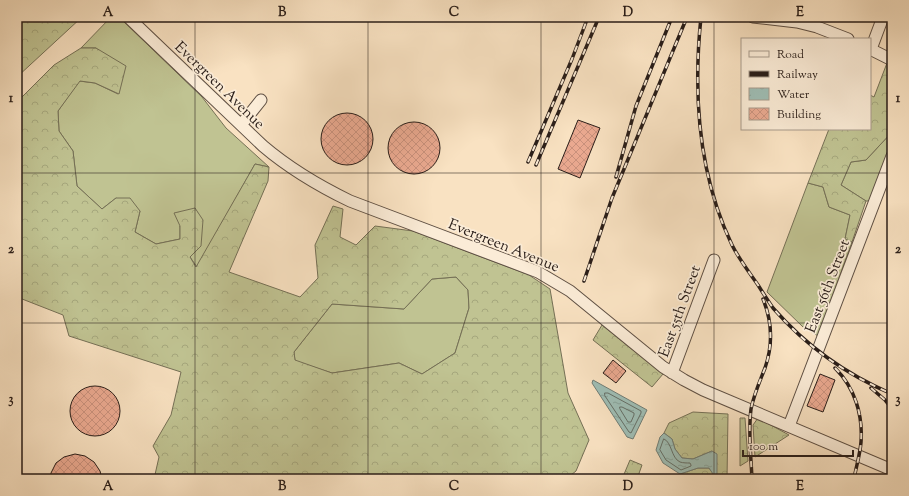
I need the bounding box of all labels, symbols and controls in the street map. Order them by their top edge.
text: A [103,4,114,22]
text: B [278,4,287,22]
text: C [449,4,459,22]
text: D [623,4,633,22]
text: E [796,4,804,22]
street label: Evergreen Avenue [169,37,269,135]
legend [741,38,871,130]
text: Road [777,46,804,64]
text: Railway [777,66,818,84]
text: Water [777,86,810,104]
text: 1 [9,90,14,108]
text: 1 [896,90,901,108]
text: Building [777,106,821,124]
street label: Evergreen Avenue [445,215,562,278]
street label: East 56th Street [801,237,856,336]
text: 2 [8,241,15,259]
text: 2 [895,241,902,259]
street label: East 55th Street [654,263,707,360]
text: 3 [8,391,14,409]
text: 3 [895,391,901,409]
scale bar [743,432,853,458]
text: 100 m [749,438,778,456]
text: A [103,478,114,496]
text: B [278,478,287,496]
text: C [449,478,459,496]
text: D [623,478,633,496]
text: E [796,478,804,496]

